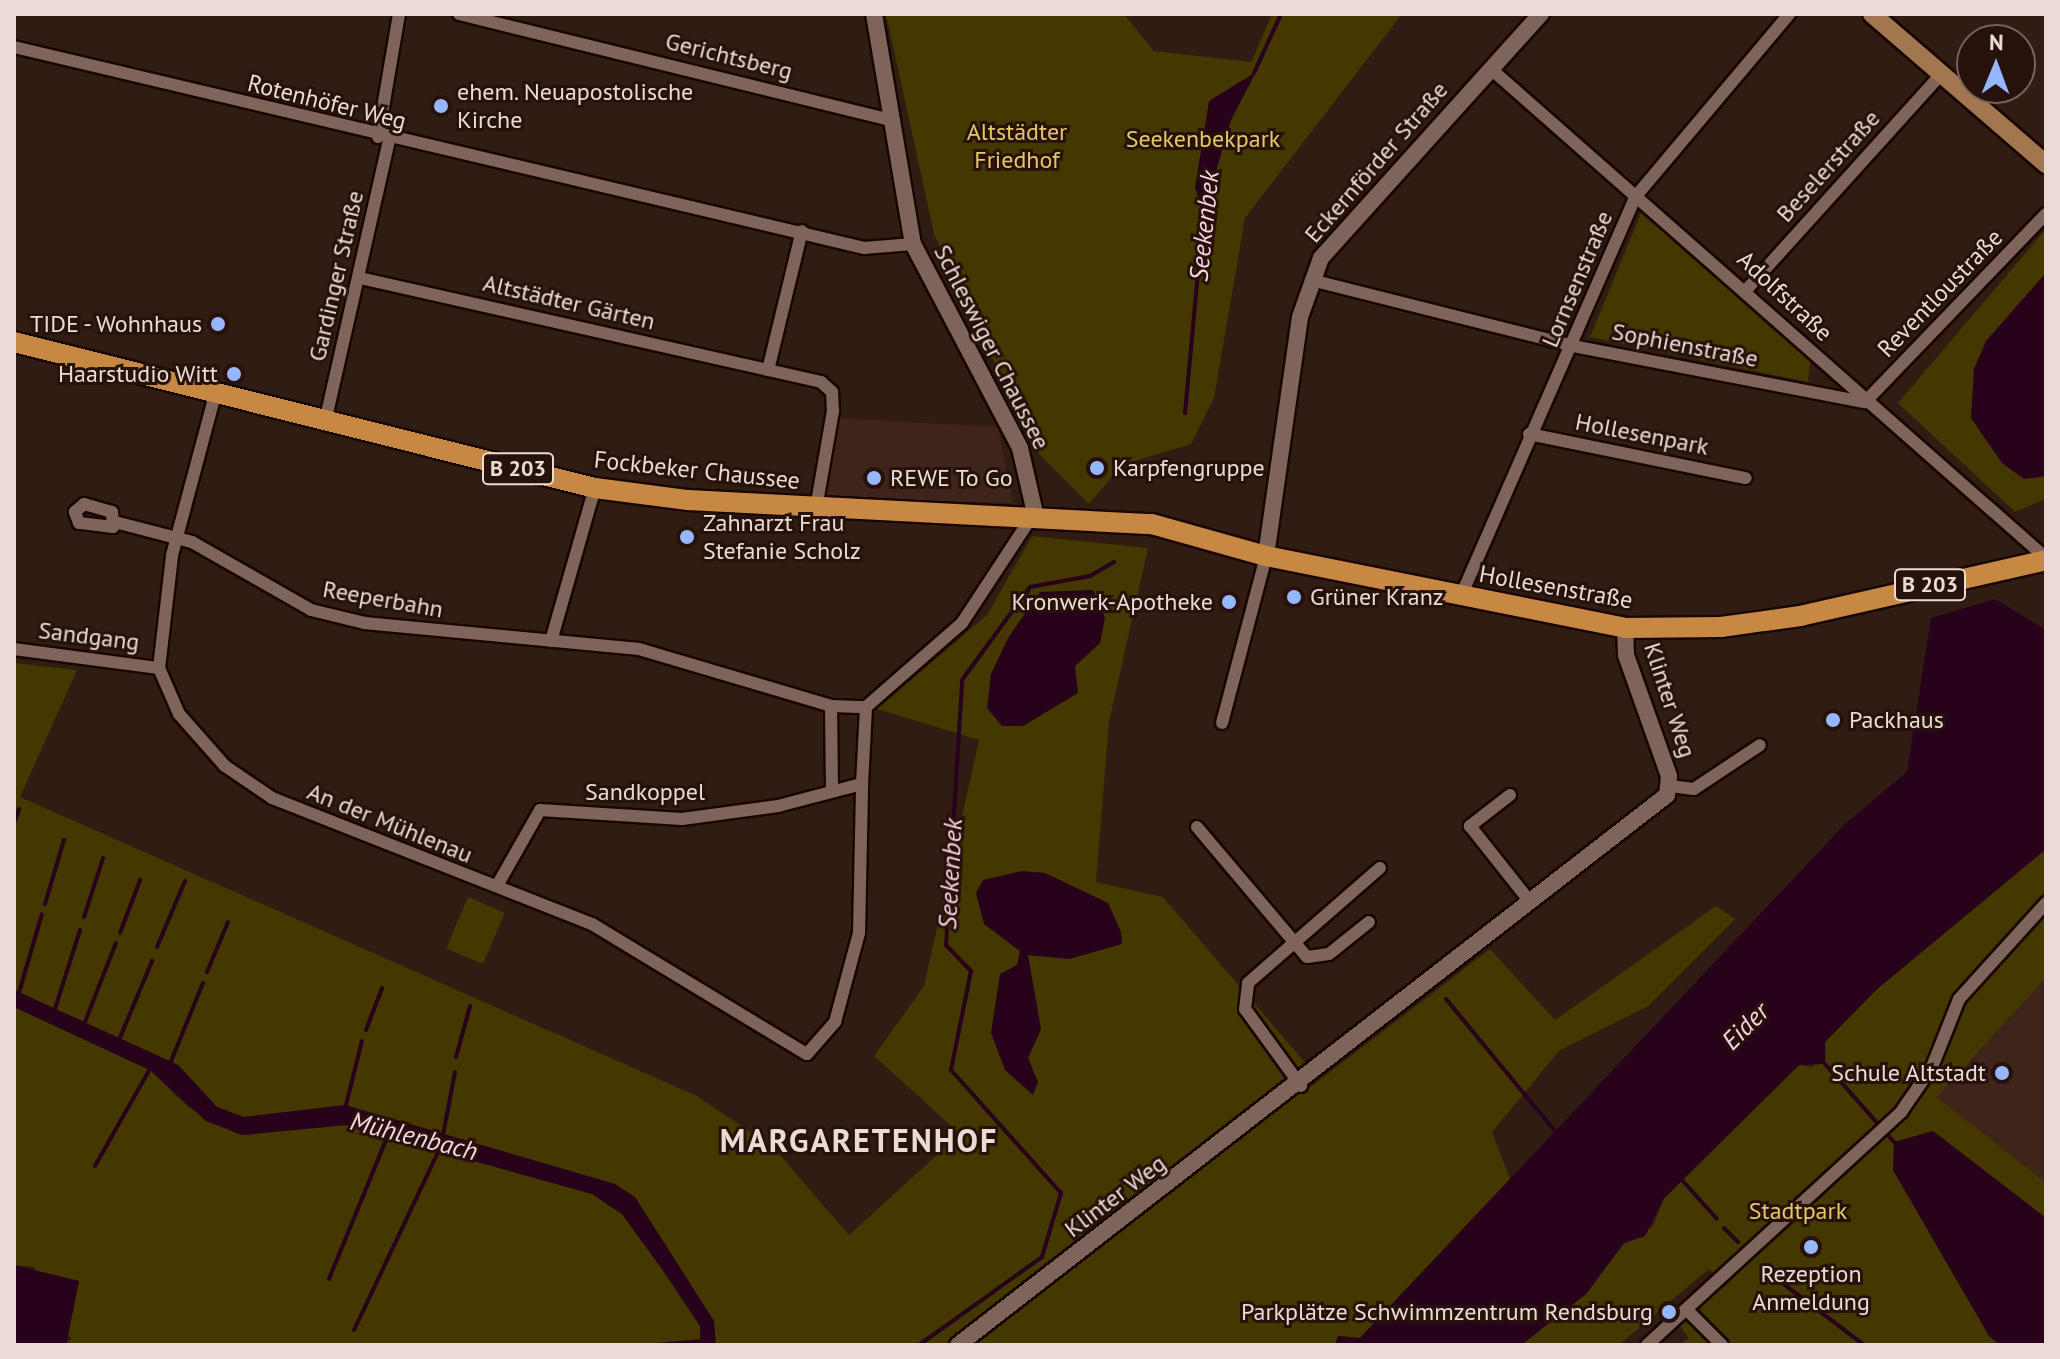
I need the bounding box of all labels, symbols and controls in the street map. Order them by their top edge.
north arrow [1956,24,2036,104]
street label: Gerichtsberg [663,26,795,86]
text: N [1989,28,2004,56]
street label: Rotenhöfer Weg [245,68,409,136]
street label: Eckernförder Straße [1298,76,1454,248]
place label: ehem. Neuapostolische Kirche [457,78,695,134]
marker: ehem. Neuapostolische Kirche [432,97,450,115]
street label: Beselerstraße [1770,104,1886,228]
park label: Altstädter Friedhof [967,118,1067,174]
park label: Seekenbekpark [1126,125,1280,153]
water label: Seekenbek [1183,169,1225,283]
street label: Gardinger Straße [302,188,370,364]
street label: Lornsenstraße [1535,207,1619,351]
street label: Reventloustraße [1872,223,2008,363]
street label: Schleswiger Chaussee [928,240,1056,454]
street label: Adolfstraße [1732,245,1838,347]
street label: Altstädter Gärten [480,268,658,336]
place label: TIDE - Wohnhaus [26,310,202,338]
marker: TIDE - Wohnhaus [209,315,227,333]
street label: Sophienstraße [1610,317,1760,373]
place label: Haarstudio Witt [58,360,218,388]
marker: Haarstudio Witt [225,365,243,383]
street label: Hollesenpark [1573,407,1711,461]
street label: Fockbeker Chaussee [593,445,801,495]
road number: B 203 [482,451,554,487]
place label: Karpfengruppe [1113,454,1265,482]
marker: Karpfengruppe [1088,459,1106,477]
place label: REWE To Go [890,464,1013,492]
marker: REWE To Go [865,469,883,487]
place label: Zahnarzt Frau Stefanie Scholz [703,509,861,565]
marker: Zahnarzt Frau Stefanie Scholz [678,528,696,546]
street label: Hollesenstraße [1477,559,1635,615]
road number: B 203 [1894,567,1966,603]
street label: Reeperbahn [321,574,445,624]
place label: Grüner Kranz [1310,583,1444,611]
place label: Kronwerk-Apotheke [1011,588,1213,616]
marker: Grüner Kranz [1285,588,1303,606]
marker: Kronwerk-Apotheke [1220,593,1238,611]
street label: Sandgang [37,616,141,656]
street label: Klinter Weg [1638,639,1702,761]
place label: Packhaus [1849,706,1944,734]
marker: Packhaus [1824,711,1842,729]
street label: An der Mühlenau [303,777,477,869]
street label: Sandkoppel [585,778,705,806]
water label: Seekenbek [932,818,968,930]
water label: Eider [1715,996,1775,1056]
place label: Schule Altstadt [1830,1059,1986,1087]
marker: Schule Altstadt [1993,1064,2011,1082]
water label: Mühlenbach [347,1105,481,1167]
district label: MARGARETENHOF [720,1121,998,1159]
street label: Klinter Weg [1059,1149,1171,1243]
park label: Stadtpark [1749,1197,1847,1225]
marker: Rezeption Anmeldung [1802,1238,1820,1256]
place label: Rezeption Anmeldung [1752,1260,1870,1316]
place label: Parkplätze Schwimmzentrum Rendsburg [1241,1298,1653,1326]
marker: Parkplätze Schwimmzentrum Rendsburg [1660,1303,1678,1321]

